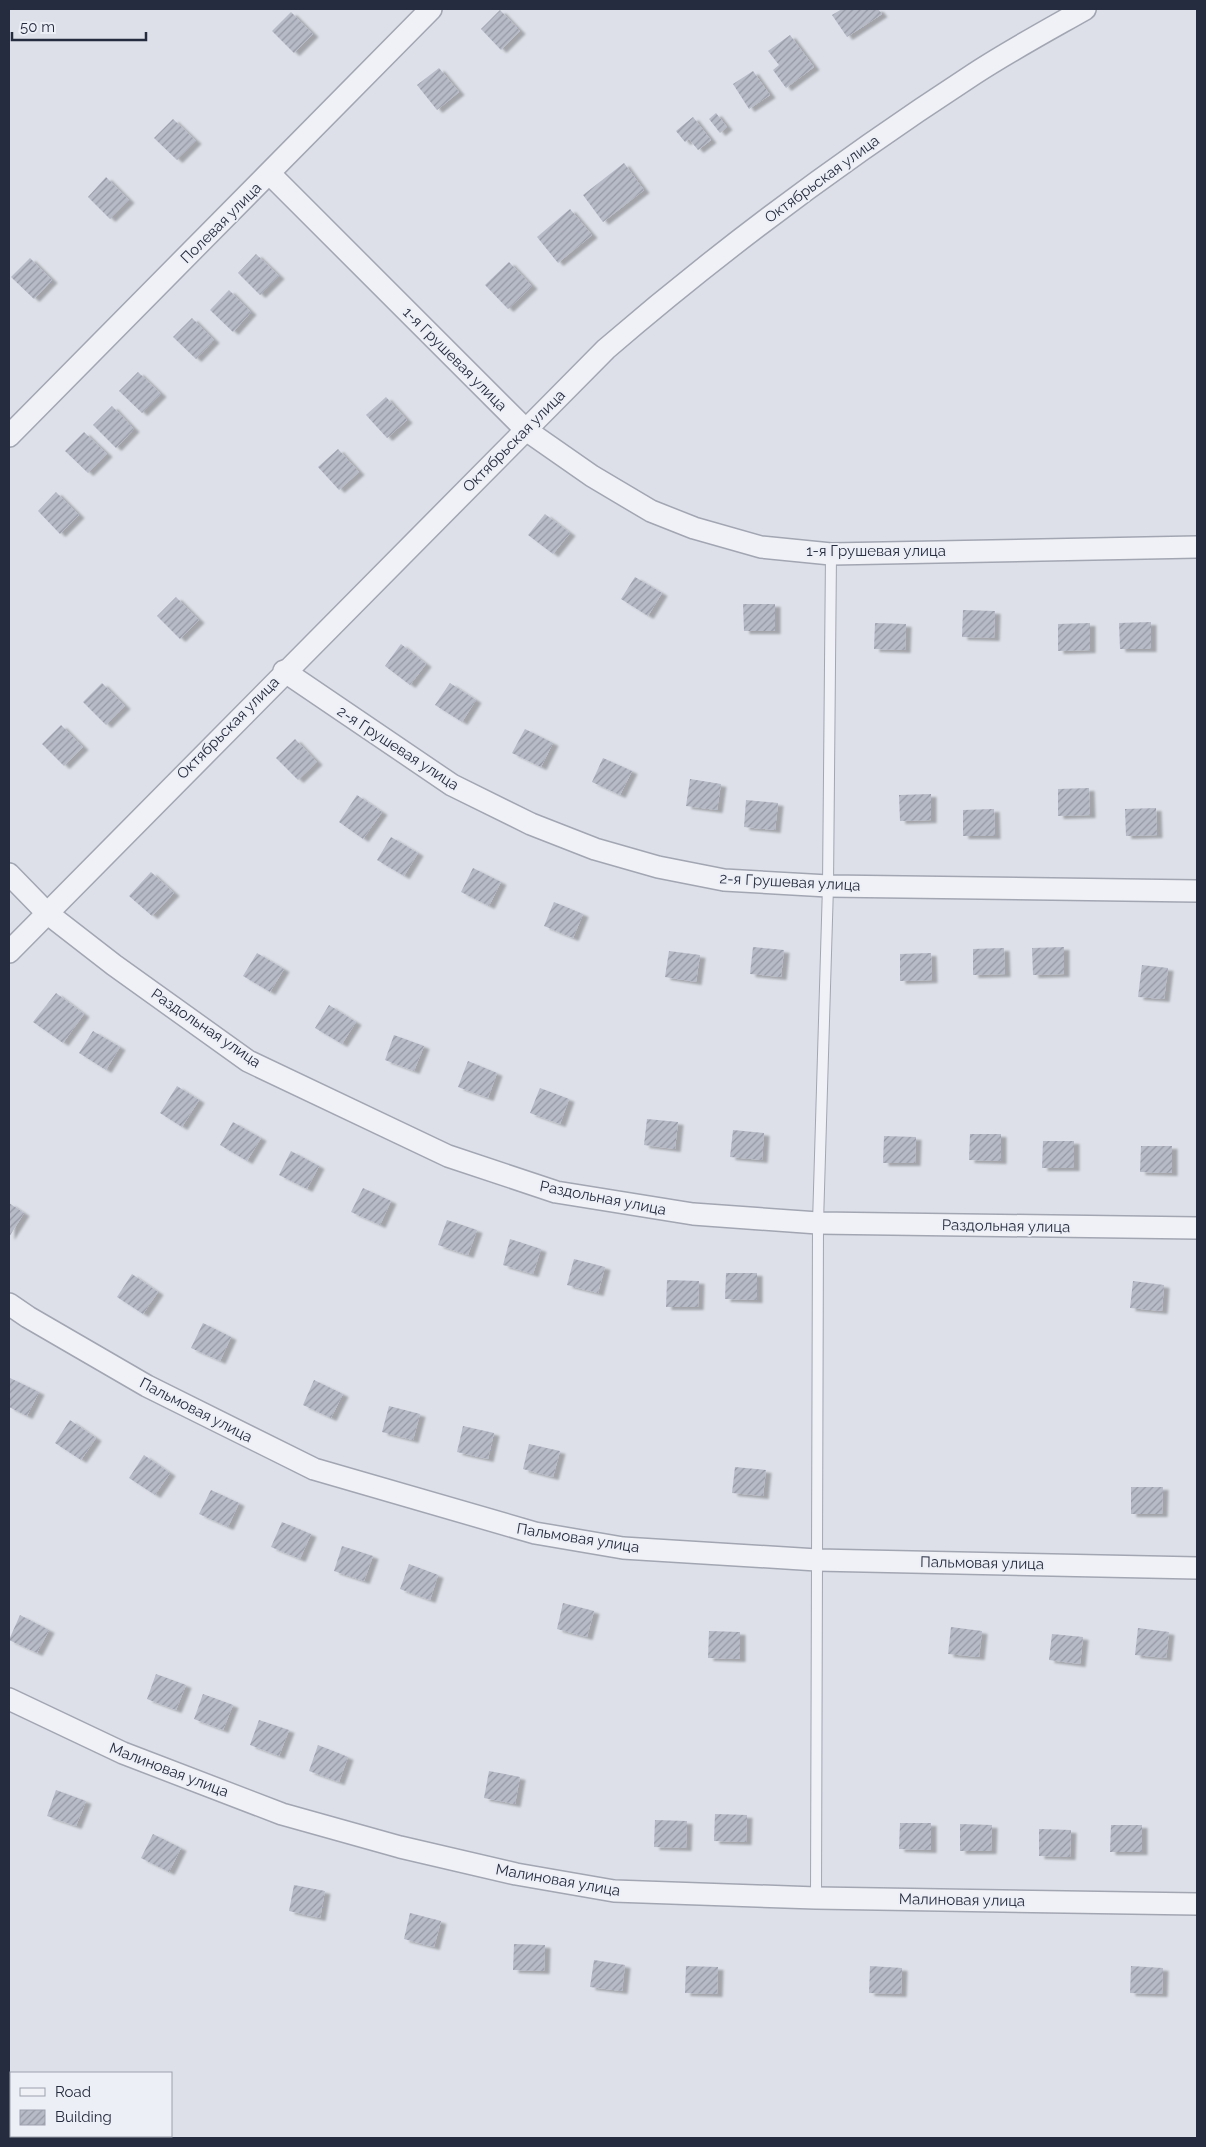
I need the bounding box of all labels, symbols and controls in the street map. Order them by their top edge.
scale bar [12,10,146,42]
text: 50 m [20,18,55,36]
street label: Октябрьская улица [761,131,883,227]
street label: Полевая улица [177,179,265,267]
street label: 1-я Грушевая улица [399,303,511,415]
street label: Октябрьская улица [459,386,569,496]
street label: 1-я Грушевая улица [806,542,946,560]
street label: Октябрьская улица [173,673,283,783]
street label: 2-я Грушевая улица [334,702,462,794]
street label: 2-я Грушевая улица [719,869,861,895]
street label: Раздольная улица [148,985,264,1071]
street label: Раздольная улица [538,1177,668,1219]
street label: Раздольная улица [942,1216,1070,1236]
street label: Пальмовая улица [137,1374,255,1446]
street label: Пальмовая улица [515,1519,641,1557]
street label: Пальмовая улица [920,1553,1044,1573]
street label: Малиновая улица [107,1739,231,1801]
street label: Малиновая улица [494,1860,622,1900]
street label: Малиновая улица [899,1890,1025,1910]
legend [10,2072,172,2137]
text: Road [55,2083,91,2101]
text: Building [55,2108,112,2126]

